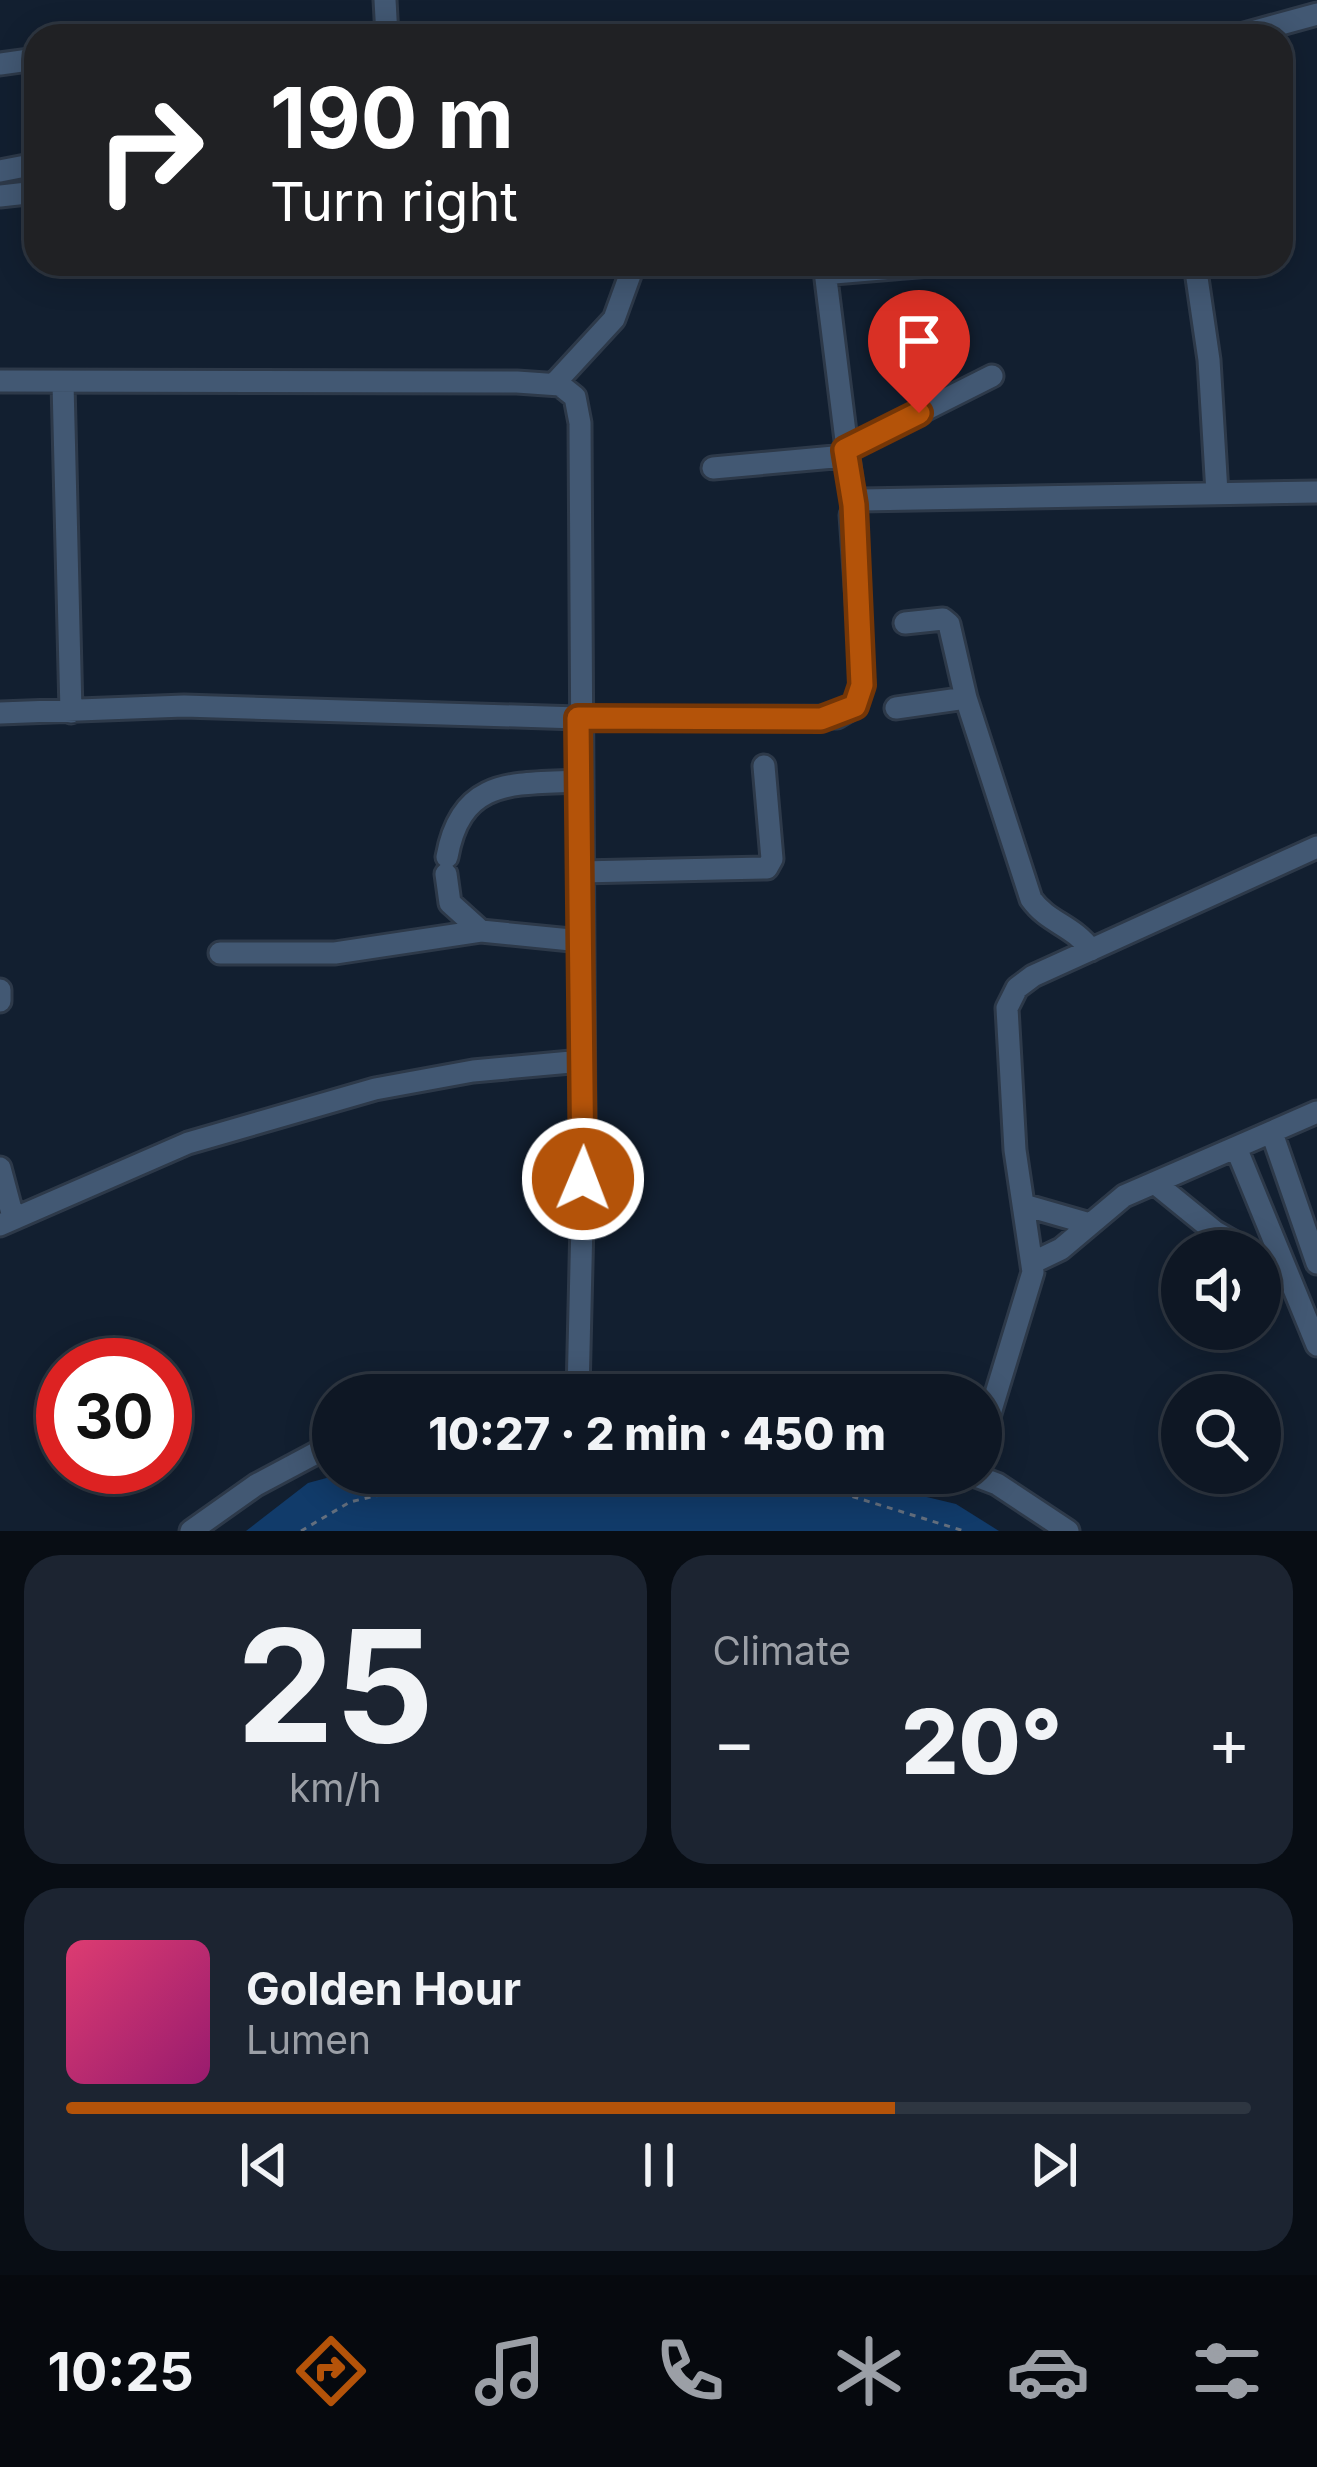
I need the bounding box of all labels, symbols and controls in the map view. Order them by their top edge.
text: 190 m [270,67,514,168]
icon: right [72,72,228,228]
text: Turn right [270,169,518,234]
pin [868,290,970,413]
icon: arrive [886,308,952,374]
position arrow [520,1116,646,1242]
map controls [1161,1230,1281,1494]
button: sound [1161,1230,1281,1350]
speed limit sign: 30 [36,1338,192,1494]
button: search [1161,1374,1281,1494]
text: 10:27 · 2 min · 450 m [428,1406,886,1461]
text: 25 [236,1591,434,1780]
text: Climate [713,1627,851,1674]
text: 20° [901,1687,1062,1796]
text: − [713,1702,756,1782]
text: + [1207,1702,1251,1782]
text: km/h [289,1764,382,1811]
text: Golden Hour [246,1961,521,2016]
text: Lumen [246,2016,371,2063]
icon: previous [231,2132,297,2198]
icon: pause [626,2132,692,2198]
icon: next [1021,2132,1087,2198]
icon: directions [289,2329,373,2413]
icon: music [468,2329,552,2413]
icon: phone [648,2329,732,2413]
icon: climate [827,2329,911,2413]
icon: car [1006,2329,1090,2413]
icon: filters [1185,2329,1269,2413]
text: 10:25 [48,2339,194,2404]

